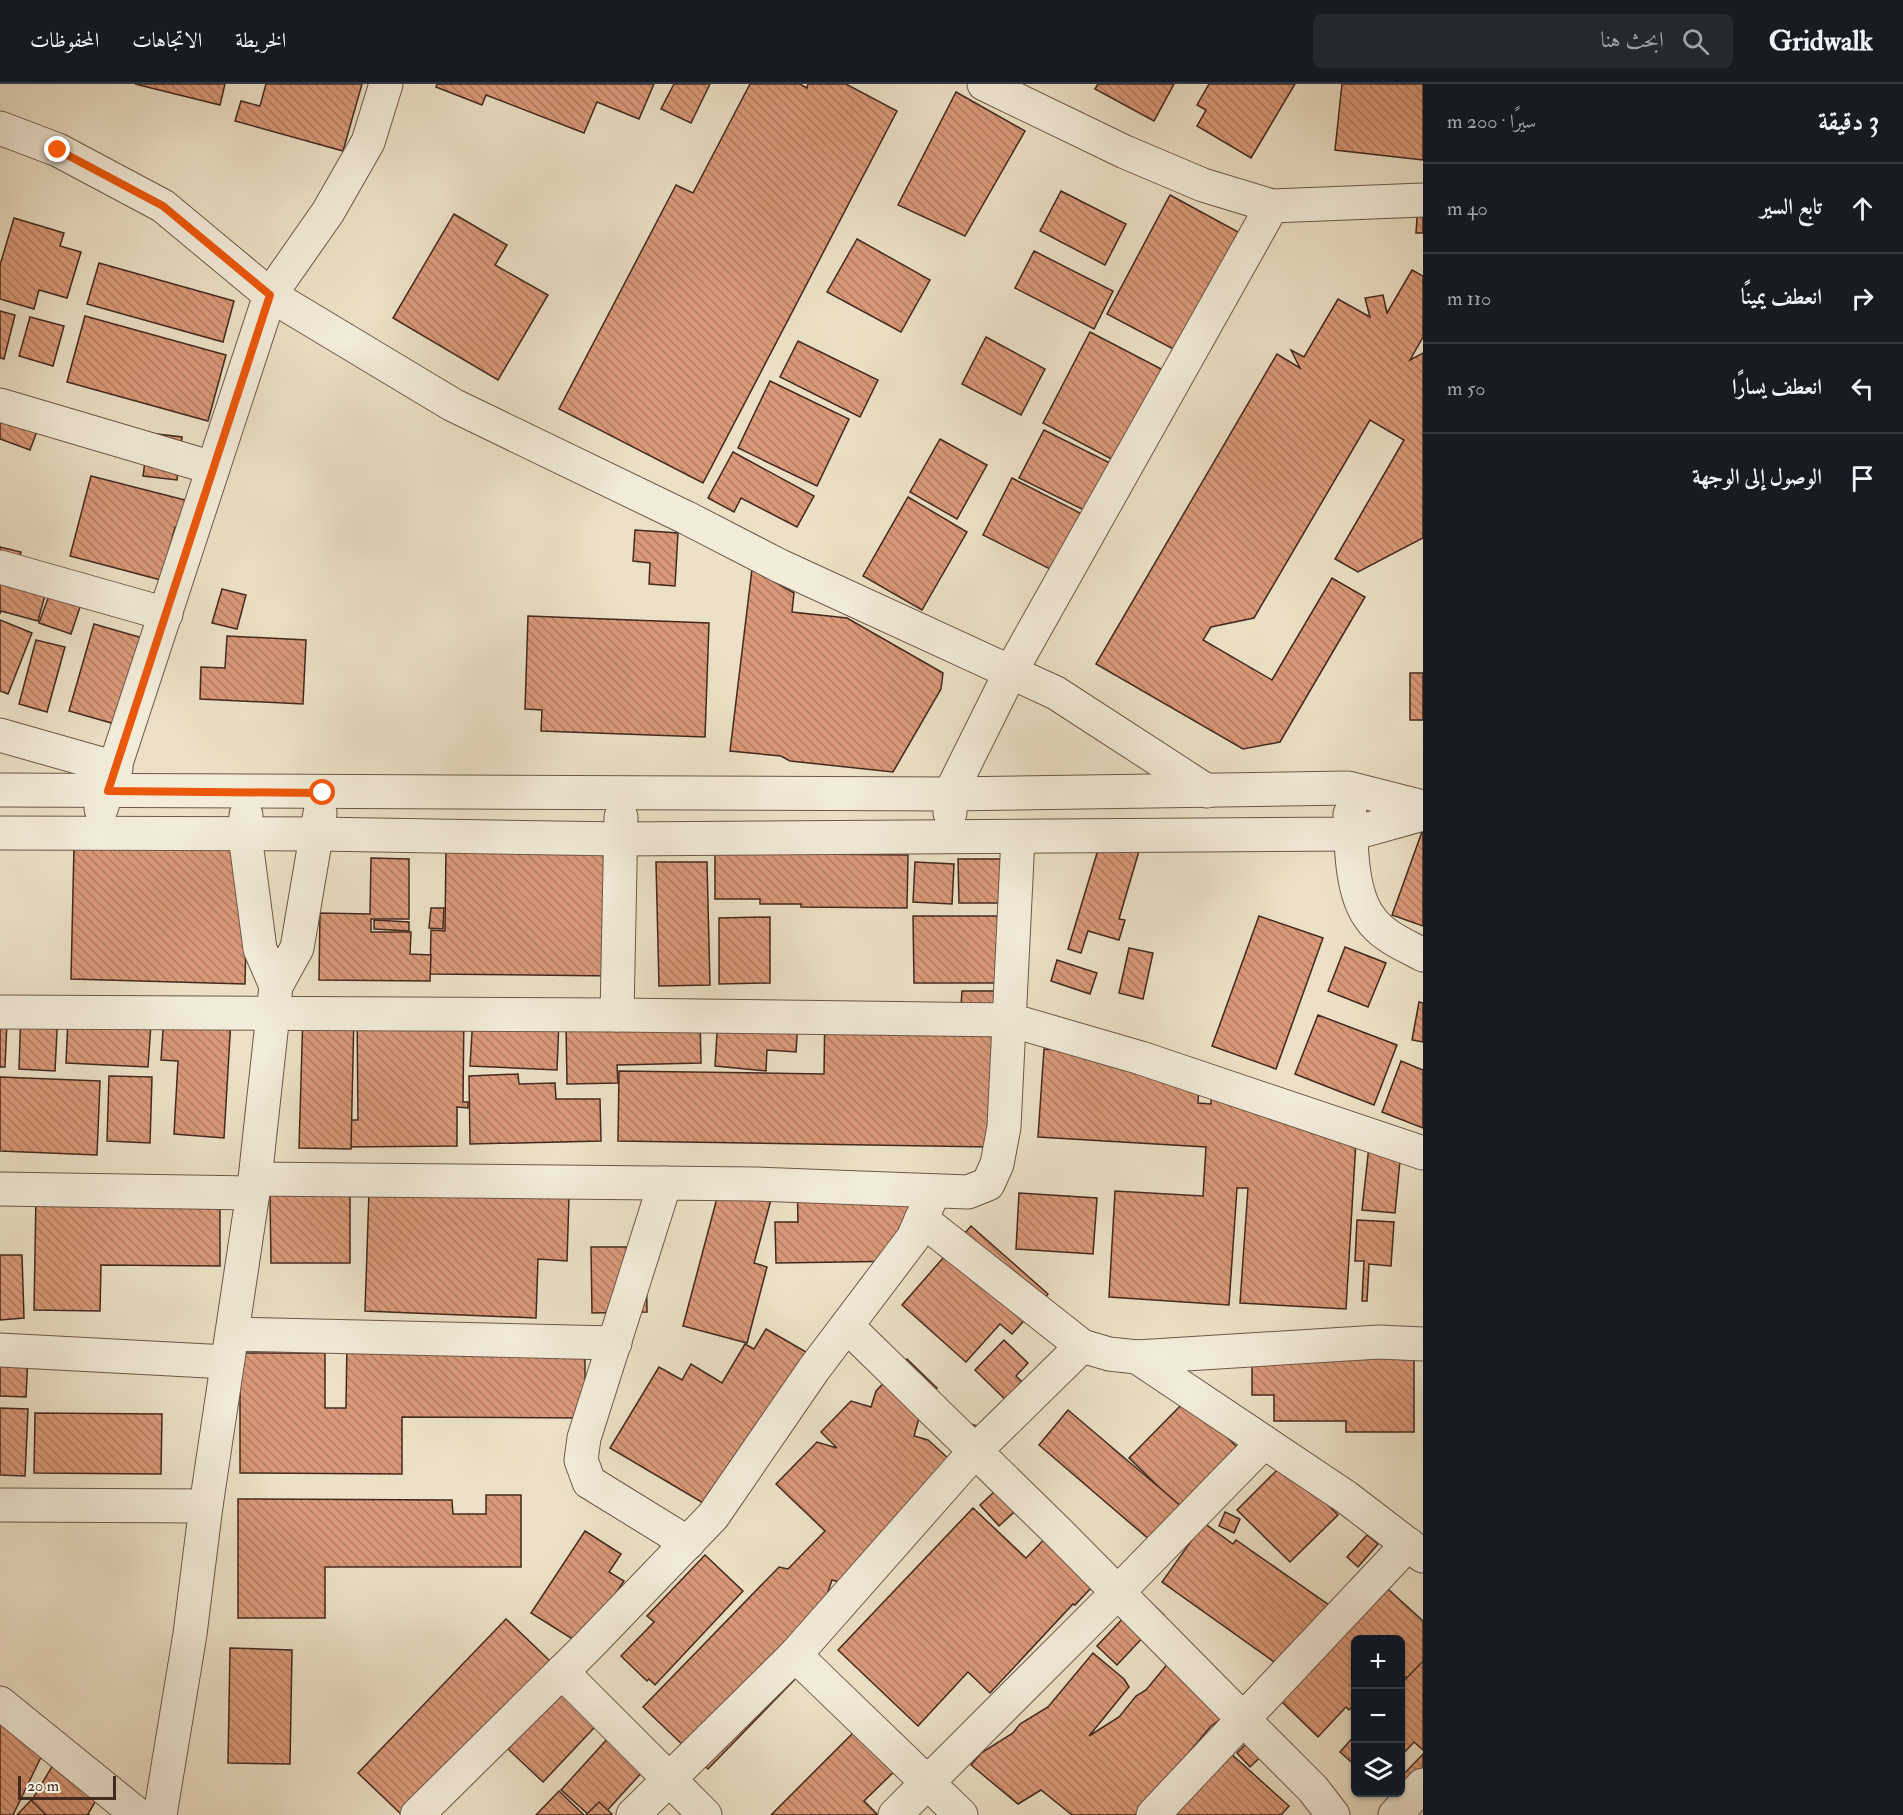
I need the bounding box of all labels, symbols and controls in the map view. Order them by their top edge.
search box [1313,14,1733,68]
text: Gridwalk [1769,24,1873,59]
icon: search [1679,25,1712,58]
text: ابحث هنا [1600,26,1664,54]
text: المحفوظات [30,27,99,54]
text: الاتجاهات [132,27,202,54]
text: الخريطة [235,27,286,54]
text: 3 دقيقة [1818,106,1879,138]
text: سيرًا · 200 m [1447,109,1536,134]
route end [44,136,70,162]
icon: ahead [1846,192,1879,225]
text: تابع السير [1760,193,1822,221]
text: 40 m [1447,196,1488,221]
icon: right [1846,282,1879,315]
text: انعطف يمينًا [1741,283,1822,311]
text: 110 m [1447,286,1491,311]
icon: left [1846,372,1879,405]
text: انعطف يسارًا [1732,373,1822,401]
text: 50 m [1447,376,1486,401]
icon: arrive [1846,462,1879,495]
text: الوصول إلى الوجهة [1692,463,1822,491]
route start [309,779,335,805]
map controls [1351,1635,1405,1797]
button: + [1351,1635,1405,1689]
button: − [1351,1689,1405,1743]
button: layers [1351,1743,1405,1797]
scale bar [18,1773,116,1800]
text: 20 m [27,1776,59,1796]

